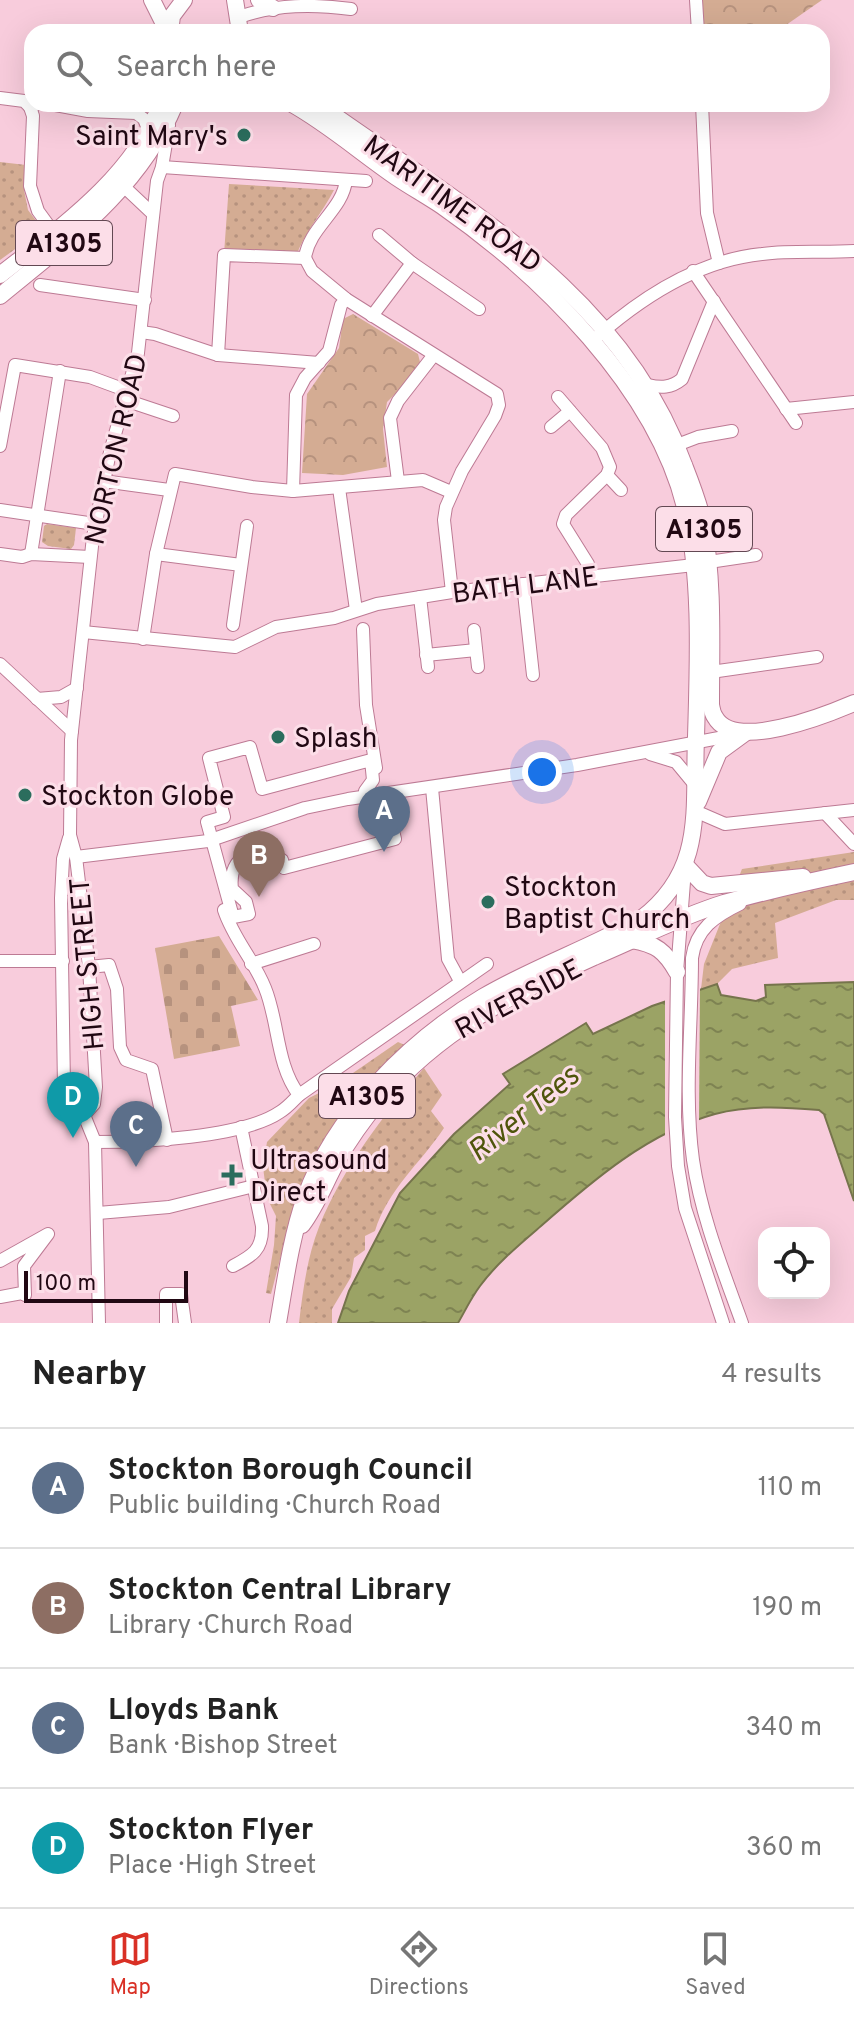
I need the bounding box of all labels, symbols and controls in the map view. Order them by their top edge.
search box [24,24,830,112]
icon: search [52,46,96,90]
text: Search here [116,50,276,87]
place label: Saint Mary's [75,120,228,156]
marker: Saint Mary's [235,126,253,144]
street label: MARITIME ROAD [355,129,548,282]
road number: A1305 [16,221,112,265]
street label: NORTON ROAD [78,351,157,549]
road number: A1305 [656,507,752,551]
street label: BATH LANE [450,560,600,614]
place label: Splash [294,722,378,758]
marker: Splash [269,728,287,746]
your location [522,752,562,792]
place label: Stockton Globe [41,780,234,816]
marker: Stockton Globe [16,786,34,804]
pin: A [358,786,410,852]
pin: B [233,831,285,897]
place label: Stockton Baptist Church [504,871,690,939]
street label: HIGH STREET [63,876,114,1052]
marker: Stockton Baptist Church [479,893,497,911]
street label: RIVERSIDE [450,952,589,1049]
water label: River Tees [461,1059,588,1171]
pin: D [47,1072,99,1138]
road number: A1305 [319,1074,415,1118]
pin: C [110,1101,162,1167]
place label: Ultrasound Direct [250,1144,388,1212]
marker: Ultrasound Direct [221,1164,243,1186]
map controls [758,1227,830,1299]
button: locate [758,1227,830,1299]
scale bar [24,1267,188,1303]
text: 100 m [36,1271,96,1298]
text: Nearby [32,1354,147,1397]
text: 4 results [721,1359,822,1392]
text: Stockton Borough Council [108,1453,473,1490]
text: A [49,1472,67,1505]
text: 110 m [758,1472,822,1505]
text: Public building · Church Road [108,1490,441,1523]
text: Stockton Central Library [108,1573,452,1610]
text: B [49,1592,67,1625]
text: 190 m [752,1592,822,1625]
text: Library · Church Road [108,1610,353,1643]
text: Lloyds Bank [108,1693,279,1730]
text: C [50,1712,66,1745]
text: 340 m [745,1712,822,1745]
text: Bank · Bishop Street [108,1730,338,1763]
text: Stockton Flyer [108,1813,313,1850]
text: D [49,1832,67,1865]
text: 360 m [746,1832,822,1865]
text: Place · High Street [108,1850,316,1883]
tab: Map [108,1927,152,2002]
tab: Directions [369,1927,469,2002]
tab: Saved [685,1927,746,2002]

